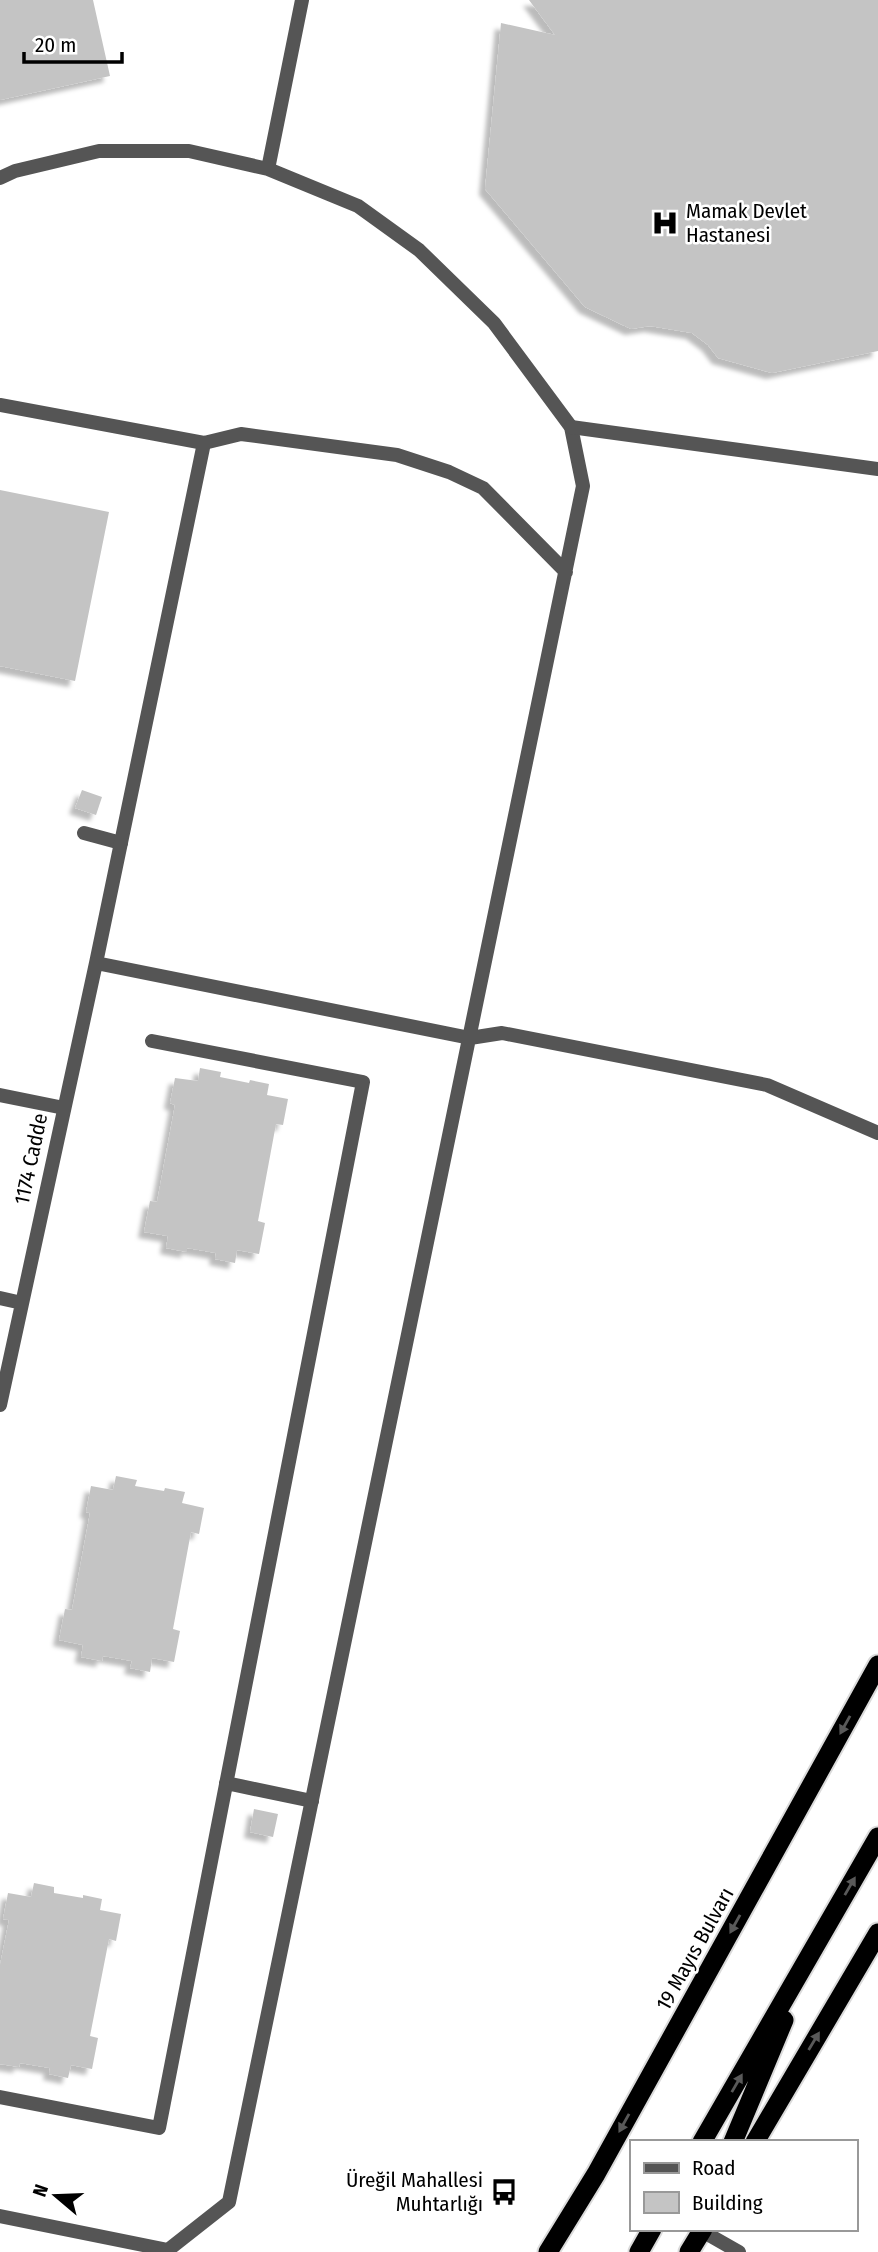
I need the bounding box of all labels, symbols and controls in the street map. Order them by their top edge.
scale bar [24,21,122,65]
text: 20 m [35,32,76,58]
place label: Mamak Devlet Hastanesi [686,198,807,248]
hospital icon: Mamak Devlet Hastanesi [650,208,680,238]
street label: 1174 Cadde [9,1111,53,1207]
one-way arrow [839,1715,851,1734]
one-way arrow [844,1876,856,1895]
street label: 19 Mayıs Bulvarı [651,1883,739,2015]
one-way arrow [729,1914,741,1933]
one-way arrow [808,2031,821,2050]
one-way arrow [730,2073,743,2092]
one-way arrow [619,2113,631,2133]
legend [630,2140,857,2231]
text: Road [692,2155,736,2181]
north arrow [21,2161,91,2231]
place label: Üreğil Mahallesi Muhtarlığı [346,2167,483,2217]
bus stop icon: Üreğil Mahallesi Muhtarlığı [489,2177,519,2207]
text: N [28,2181,53,2200]
text: Building [692,2190,763,2216]

